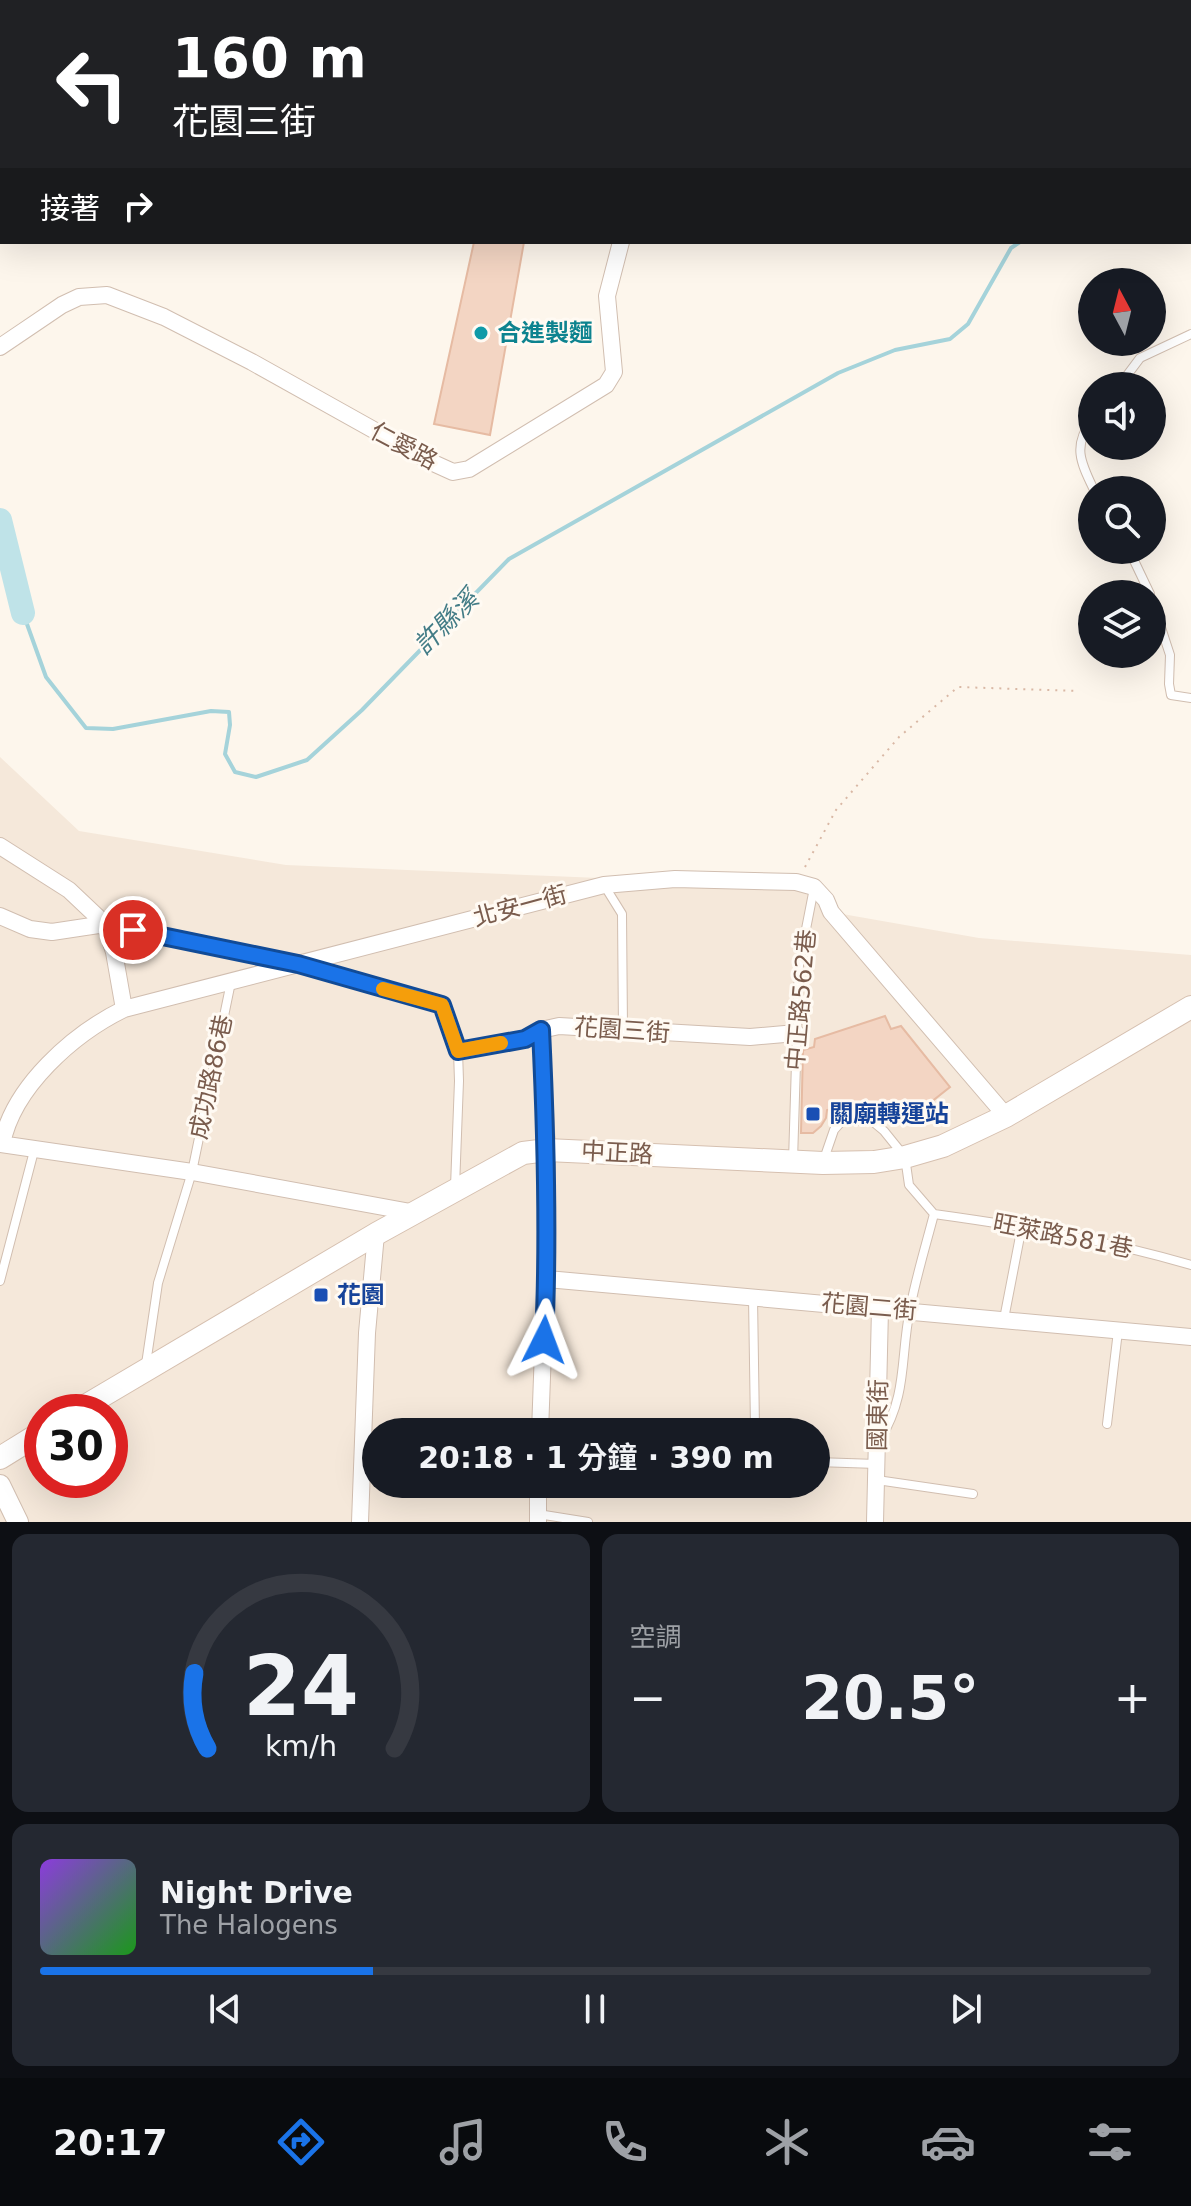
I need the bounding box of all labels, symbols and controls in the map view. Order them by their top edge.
text: 160 m [172,25,367,90]
icon: left [40,32,144,136]
text: 花園三街 [172,101,316,142]
icon: right [116,184,160,228]
text: 接著 [40,191,100,226]
north arrow [1078,268,1166,356]
map controls [1078,268,1166,668]
place label: 合進製麵 [497,319,593,347]
marker: 合進製麵 [472,324,490,342]
button: sound [1078,372,1166,460]
street label: 仁愛路 [366,417,442,475]
button: search [1078,476,1166,564]
button: layers [1078,580,1166,668]
water label: 許縣溪 [408,581,487,660]
street label: 北安一街 [470,880,570,932]
pin [99,896,167,964]
icon: arrive [111,908,155,952]
street label: 中正路562巷 [781,928,821,1072]
street label: 成功路86巷 [184,1012,238,1142]
street label: 花園三街 [573,1013,671,1047]
place label: 關廟轉運站 [829,1100,949,1128]
marker: 關廟轉運站 [804,1105,822,1123]
street label: 中正路 [580,1137,654,1169]
street label: 旺萊路581巷 [991,1209,1135,1263]
place label: 花園 [337,1281,385,1309]
marker: 花園 [312,1286,330,1304]
street label: 花園二街 [820,1289,918,1325]
position arrow [502,1298,586,1382]
street label: 國東街 [863,1379,893,1451]
speed limit sign: 30 [24,1394,128,1498]
text: 20:18 · 1 分鐘 · 390 m [418,1440,774,1475]
text: 空調 [630,1622,682,1652]
text: 24 [243,1638,359,1735]
text: 20.5° [801,1663,979,1733]
text: − [630,1672,666,1723]
text: + [1114,1672,1151,1723]
text: km/h [265,1729,337,1763]
text: Night Drive [160,1875,353,1910]
text: The Halogens [160,1910,338,1940]
icon: previous [203,1987,247,2031]
icon: pause [573,1987,617,2031]
icon: next [944,1987,988,2031]
icon: directions [273,2114,329,2170]
icon: music [435,2114,491,2170]
icon: phone [597,2114,653,2170]
icon: climate [759,2114,815,2170]
icon: car [920,2114,976,2170]
icon: filters [1082,2114,1138,2170]
text: 20:17 [53,2122,167,2163]

